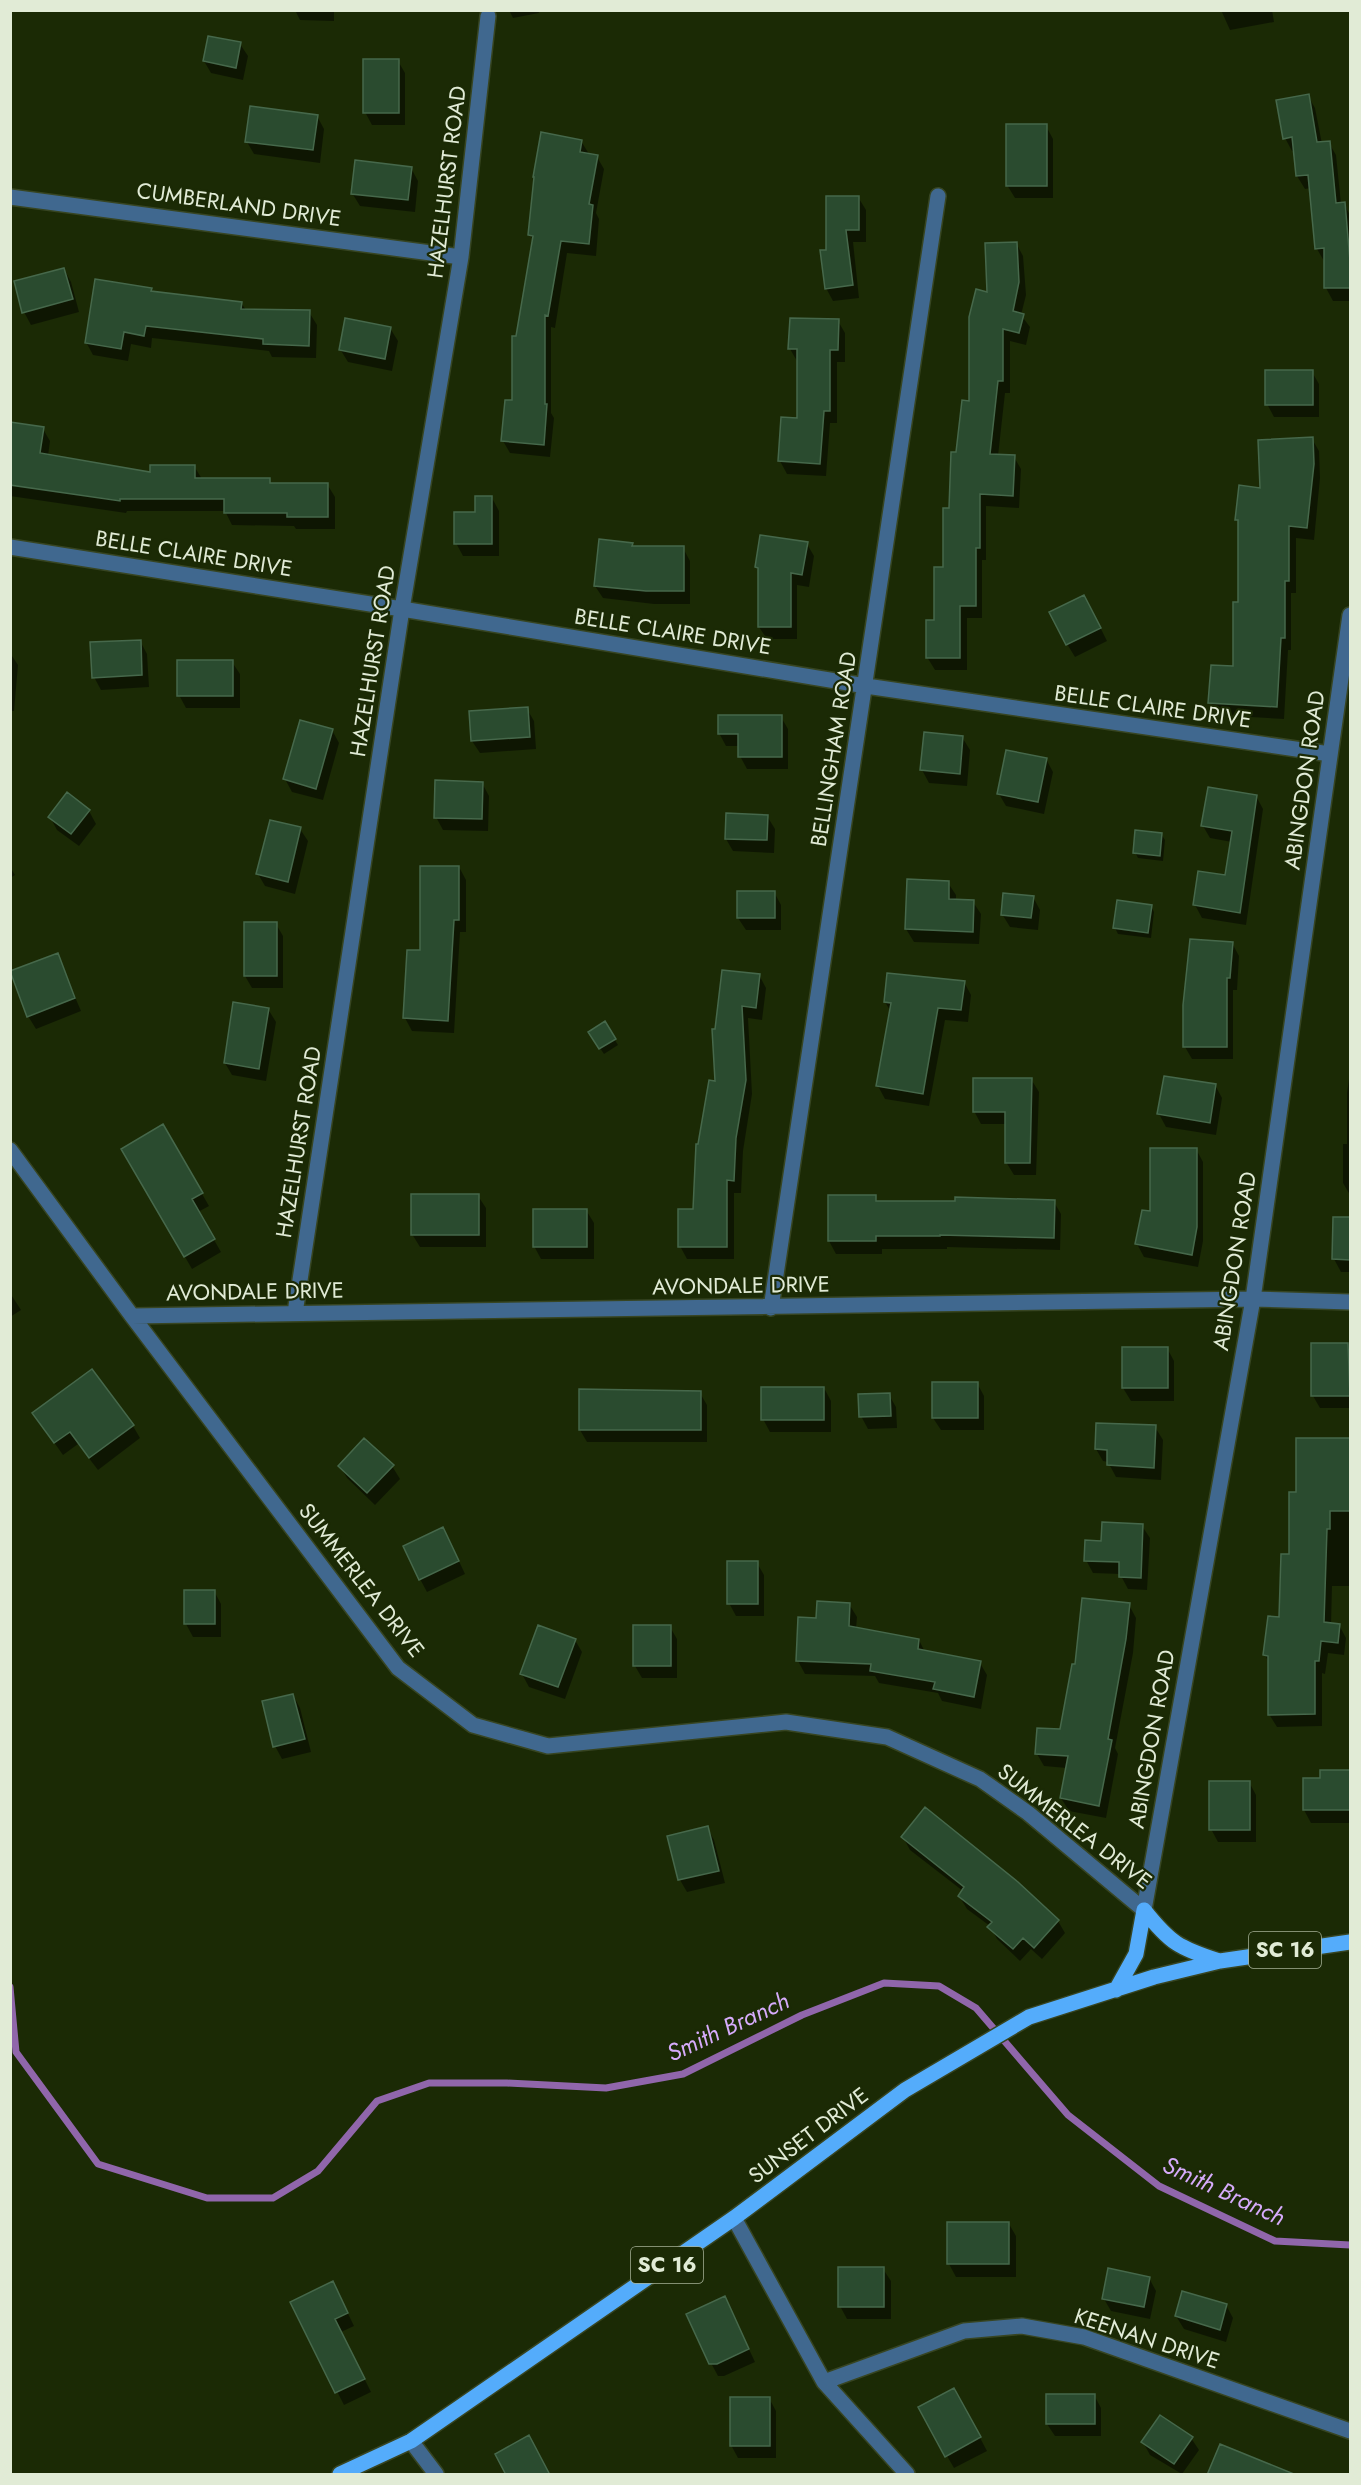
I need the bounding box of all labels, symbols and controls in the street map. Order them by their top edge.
street label: HAZELHURST ROAD [418,84,474,280]
street label: CUMBERLAND DRIVE [135,174,343,234]
street label: BELLE CLAIRE DRIVE [93,522,295,584]
street label: HAZELHURST ROAD [341,563,403,759]
street label: BELLE CLAIRE DRIVE [572,600,774,662]
street label: BELLINGHAM ROAD [802,649,864,849]
street label: BELLE CLAIRE DRIVE [1052,676,1254,736]
street label: ABINGDON ROAD [1276,688,1332,872]
street label: HAZELHURST ROAD [267,1044,329,1240]
street label: ABINGDON ROAD [1204,1169,1264,1353]
street label: AVONDALE DRIVE [652,1267,830,1303]
street label: AVONDALE DRIVE [166,1273,344,1309]
street label: SUMMERLEA DRIVE [291,1496,433,1664]
street label: ABINGDON ROAD [1120,1647,1182,1831]
street label: SUMMERLEA DRIVE [991,1755,1159,1897]
road number: SC 16 [1249,1932,1321,1968]
water label: Smith Branch [661,1983,795,2070]
street label: SUNSET DRIVE [741,2079,875,2191]
water label: Smith Branch [1157,2147,1291,2234]
road number: SC 16 [631,2247,703,2283]
street label: KEENAN DRIVE [1070,2299,1224,2377]

